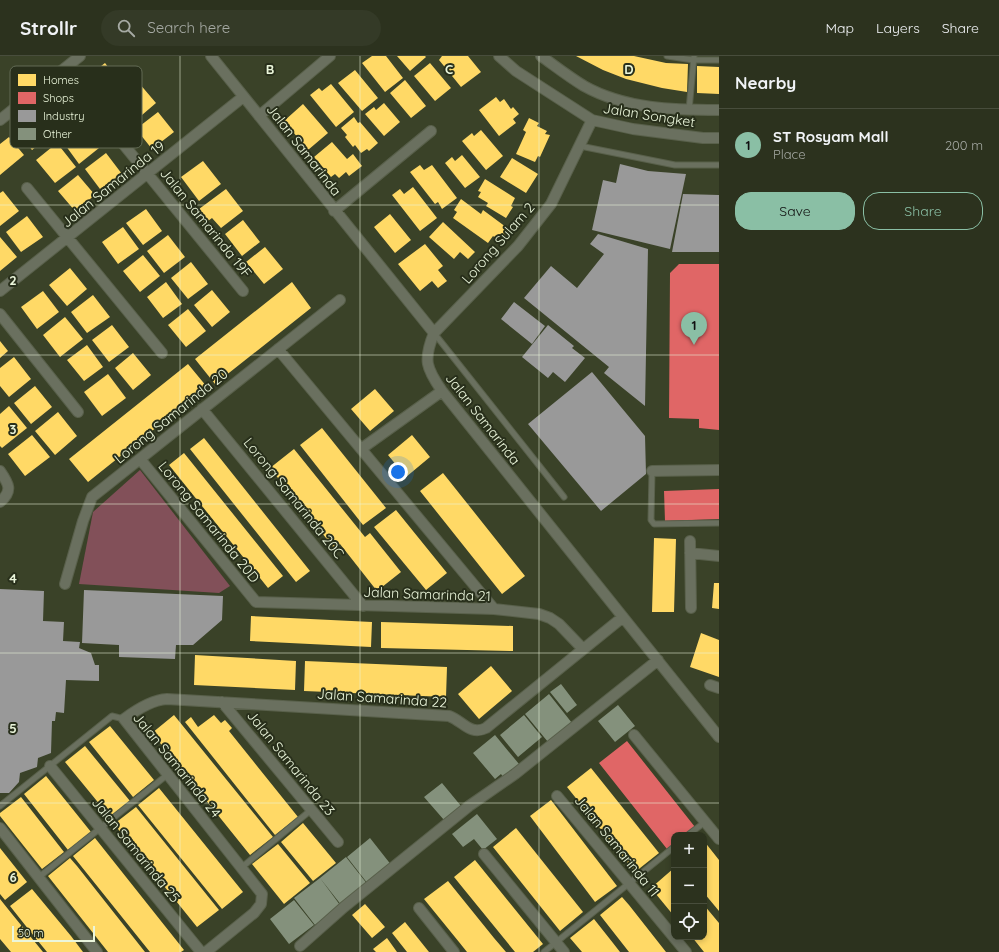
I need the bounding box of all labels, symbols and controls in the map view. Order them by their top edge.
search box [101,10,381,46]
text: Strollr [20,16,77,40]
icon: search [115,17,137,39]
text: Search here [147,18,230,37]
text: Map [825,19,854,37]
text: Layers [876,19,920,37]
text: Share [942,19,979,37]
text: B [266,61,274,77]
text: C [445,61,453,77]
text: D [624,61,634,77]
legend [10,66,142,148]
text: Nearby [735,72,796,93]
text: Homes [43,73,79,87]
text: Shops [43,91,74,105]
street label: Jalan Songket [602,99,697,131]
street label: Jalan Samarinda [263,101,345,199]
text: Industry [43,109,85,123]
text: Other [43,127,73,141]
text: ST Rosyam Mall [773,127,888,146]
street label: Jalan Samarinda 19 [58,137,169,231]
text: 1 [745,137,751,153]
text: 200 m [945,137,983,153]
text: Place [773,146,806,162]
street label: Jalan Samarinda 19F [156,165,256,282]
button: Save [735,192,855,230]
button: Share [863,192,983,230]
street label: Lorong Sulam 2 [458,198,538,287]
text: 2 [9,272,17,288]
pin: 1 [681,312,707,345]
street label: Lorong Samarinda 20 [111,365,231,467]
street label: Jalan Samarinda [442,370,524,468]
text: 3 [10,421,17,437]
street label: Lorong Samarinda 20C [240,434,348,562]
street label: Lorong Samarinda 20D [154,458,264,586]
your location [388,462,408,482]
text: 4 [9,570,17,586]
street label: Jalan Samarinda 21 [363,583,491,605]
street label: Jalan Samarinda 22 [316,684,448,712]
street label: Jalan Samarinda 23 [243,707,339,819]
street label: Jalan Samarinda 24 [129,709,225,821]
text: 5 [9,720,17,736]
street label: Jalan Samarinda 11 [571,792,663,900]
street label: Jalan Samarinda 25 [88,794,184,906]
map controls [671,832,707,940]
button: + [671,832,707,868]
button: − [671,868,707,904]
text: 6 [9,869,17,885]
button: locate [671,904,707,940]
scale bar [12,924,95,943]
text: 50 m [18,926,44,940]

